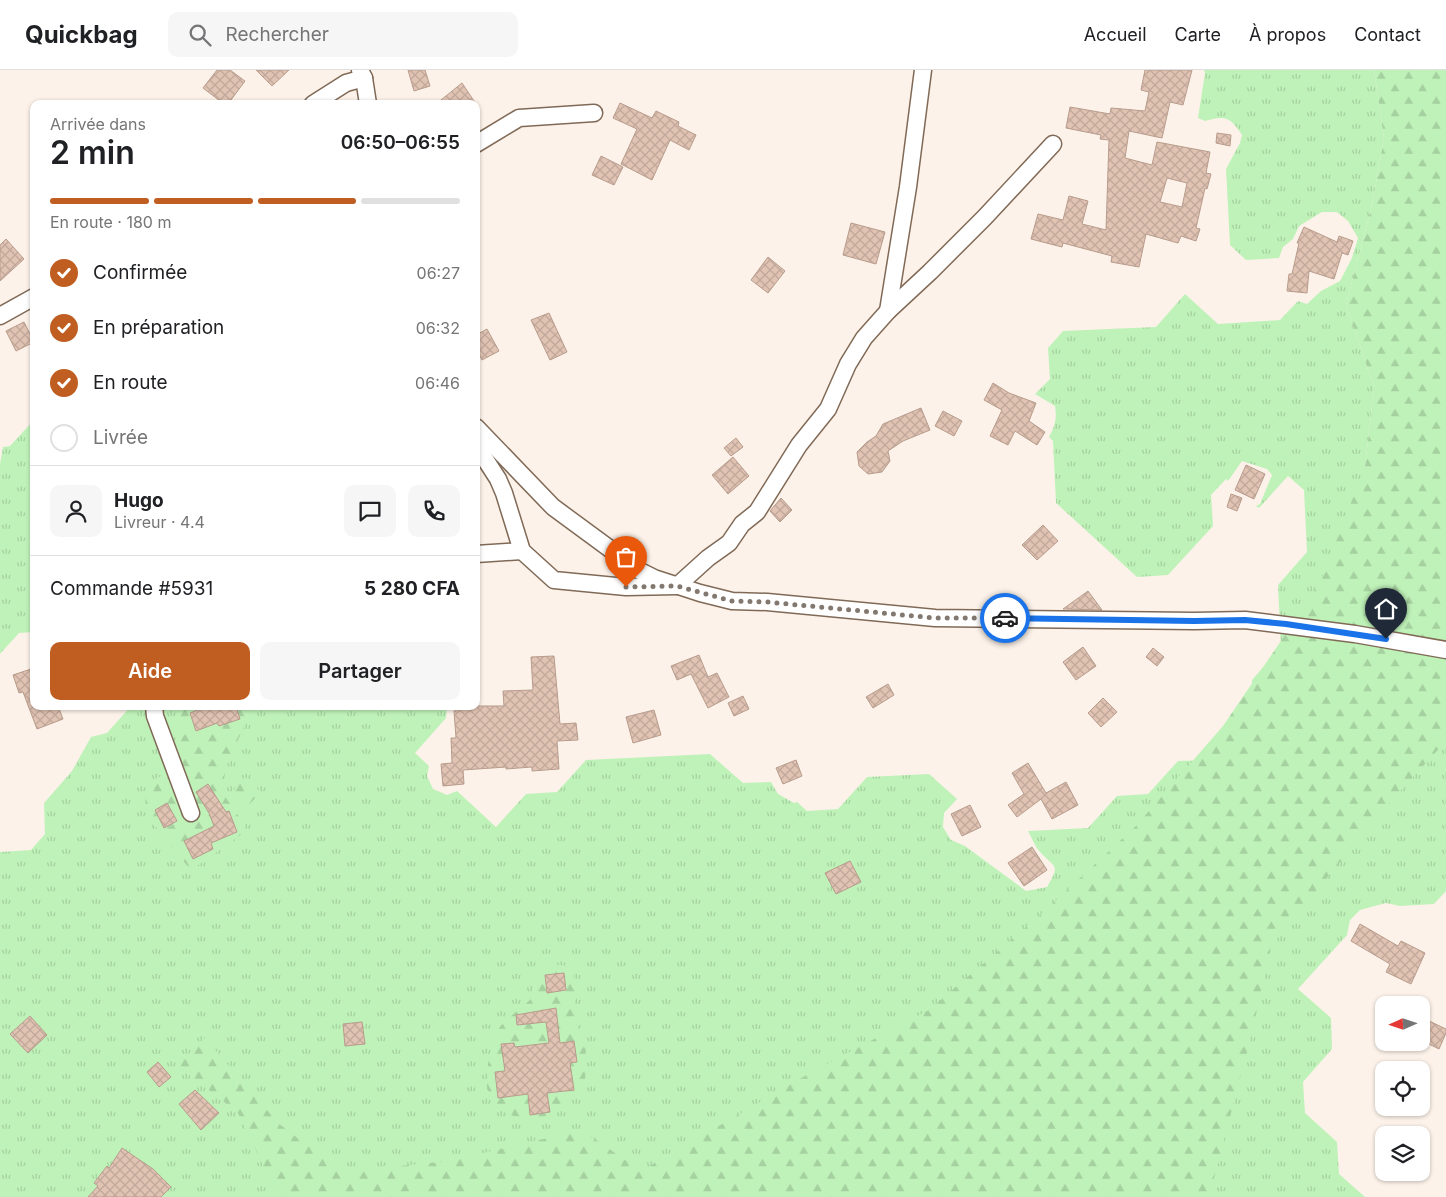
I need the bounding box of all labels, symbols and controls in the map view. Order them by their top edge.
search box [168,12,518,57]
text: Quickbag [25,20,138,49]
icon: search [186,21,214,49]
text: Rechercher [226,23,329,46]
text: Accueil [1084,24,1147,45]
text: Carte [1175,24,1221,45]
text: À propos [1249,24,1326,45]
text: Contact [1354,24,1421,45]
text: Arrivée dans [50,114,146,134]
text: 06:50–06:55 [341,131,460,154]
text: 2 min [50,133,135,172]
text: En route · 180 m [50,212,171,232]
icon: check [50,259,78,287]
text: Confirmée [93,261,187,284]
text: 06:27 [417,263,460,283]
icon: check [50,314,78,342]
text: En préparation [93,316,224,339]
text: 06:32 [416,318,460,338]
icon: check [50,369,78,397]
text: En route [93,371,168,394]
text: 06:46 [415,373,460,393]
text: Livrée [93,426,148,449]
button: person [50,485,102,537]
button: chat [344,485,396,537]
button: phone [408,485,460,537]
text: Hugo [114,489,164,512]
text: Livreur · 4.4 [114,512,205,532]
pin [605,536,647,587]
icon: bag [612,543,640,571]
text: Commande #5931 [50,577,213,600]
text: 5 280 CFA [364,577,460,600]
pin [1365,588,1407,639]
courier [980,593,1030,643]
icon: home [1372,595,1400,623]
icon: car [991,604,1019,632]
button: Aide [50,642,250,700]
button: Partager [260,642,460,700]
north arrow [1375,996,1430,1051]
map controls [1375,996,1430,1181]
button: locate [1375,1061,1430,1116]
button: layers [1375,1126,1430,1181]

